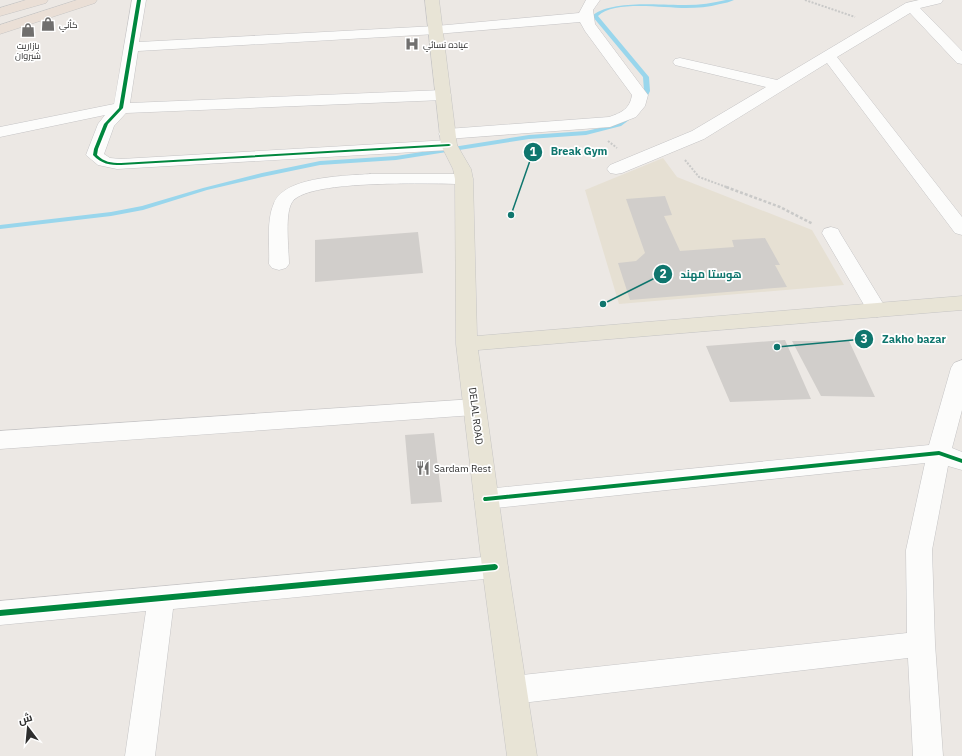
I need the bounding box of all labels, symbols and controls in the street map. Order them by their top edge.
shop icon: كأني [40,16,56,32]
place label: كأني [59,19,78,32]
shop icon: بازاريت شيروان [20,22,36,38]
hospital icon: عياده نسائي [404,36,420,52]
place label: عياده نسائي [423,39,469,52]
place label: بازاريت شيروان [15,40,41,61]
callout: Break Gym [523,140,615,163]
text: 1 [529,144,537,159]
text: Break Gym [551,144,608,158]
callout: هوستا مهند [653,262,750,285]
text: 2 [659,266,667,281]
text: هوستا مهند [680,267,742,282]
callout: Zakho bazar [854,327,954,350]
text: 3 [860,331,868,346]
text: Zakho bazar [882,332,947,346]
street label: DELAL ROAD [466,386,486,446]
restaurant icon: Sardam Rest [415,460,431,476]
place label: Sardam Rest [434,462,492,475]
north arrow [8,708,48,748]
text: ش [17,710,34,727]

